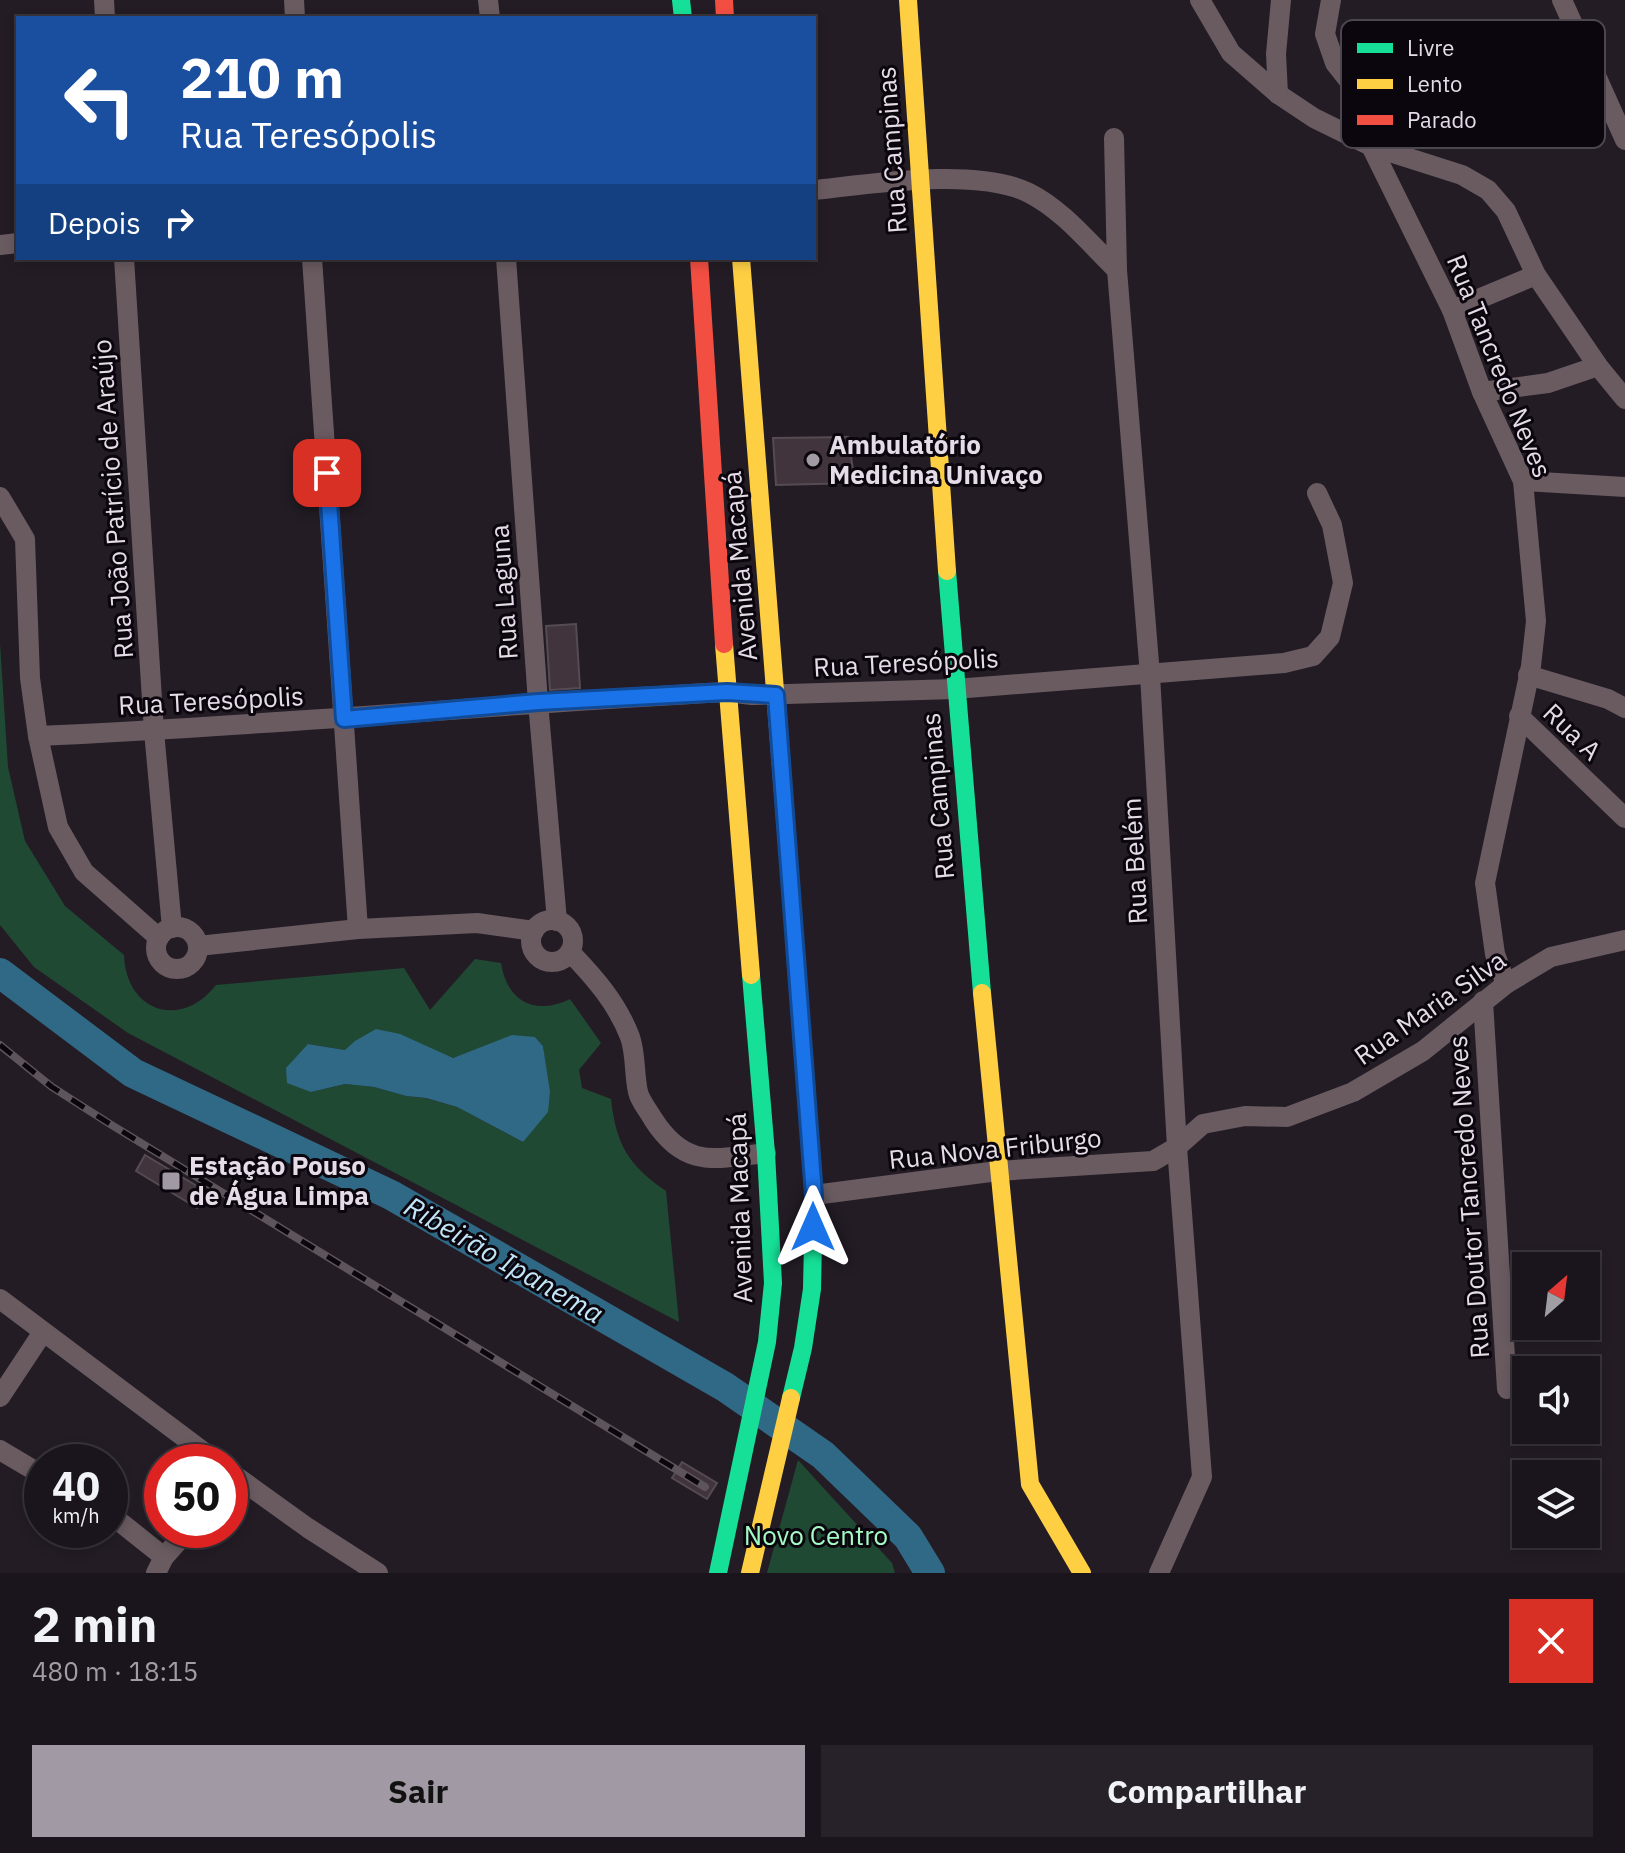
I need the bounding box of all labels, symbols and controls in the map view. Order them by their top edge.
legend [1341,20,1605,148]
text: Livre [1407,33,1454,62]
text: 210 m [180,41,344,113]
icon: left [48,48,152,152]
street label: Rua Campinas [868,66,914,235]
text: Lento [1407,69,1462,98]
text: Parado [1407,105,1477,134]
text: Rua Teresópolis [180,111,437,158]
icon: right [157,200,201,244]
text: Depois [48,203,141,242]
street label: Rua Tancredo Neves [1440,249,1560,482]
street label: Rua João Patrício de Araújo [84,338,140,660]
place label: Ambulatório Medicina Univaço [829,427,1043,491]
pin [293,439,361,507]
icon: arrive [305,451,349,495]
marker: Ambulatório Medicina Univaço [804,451,822,469]
street label: Avenida Macapá [714,470,764,662]
street label: Rua Laguna [481,523,525,661]
street label: Rua Teresópolis [812,640,1000,684]
street label: Rua Teresópolis [117,678,305,722]
street label: Rua A [1536,695,1609,767]
street label: Rua Campinas [913,711,961,881]
street label: Rua Belém [1114,797,1154,925]
street label: Rua Maria Silva [1347,942,1512,1072]
street label: Rua Doutor Tancredo Neves [1440,1034,1496,1360]
street label: Avenida Macapá [719,1112,759,1304]
street label: Rua Nova Friburgo [887,1120,1103,1176]
place label: Estação Pouso de Água Limpa [189,1148,369,1212]
marker: Estação Pouso de Água Limpa [160,1170,182,1192]
position arrow [771,1185,855,1269]
water label: Ribeirão Ipanema [398,1187,611,1332]
north arrow [1512,1252,1600,1340]
map controls [1512,1252,1600,1548]
button: sound [1512,1356,1600,1444]
speed limit sign: 50 [144,1444,248,1548]
text: 40 [52,1460,100,1512]
button: layers [1512,1460,1600,1548]
text: km/h [52,1502,100,1529]
park label: Novo Centro [744,1518,888,1552]
text: 2 min [32,1593,157,1655]
button: close [1509,1599,1593,1683]
text: 480 m · 18:15 [32,1654,198,1688]
button: Sair [32,1745,805,1837]
button: Compartilhar [821,1745,1593,1837]

